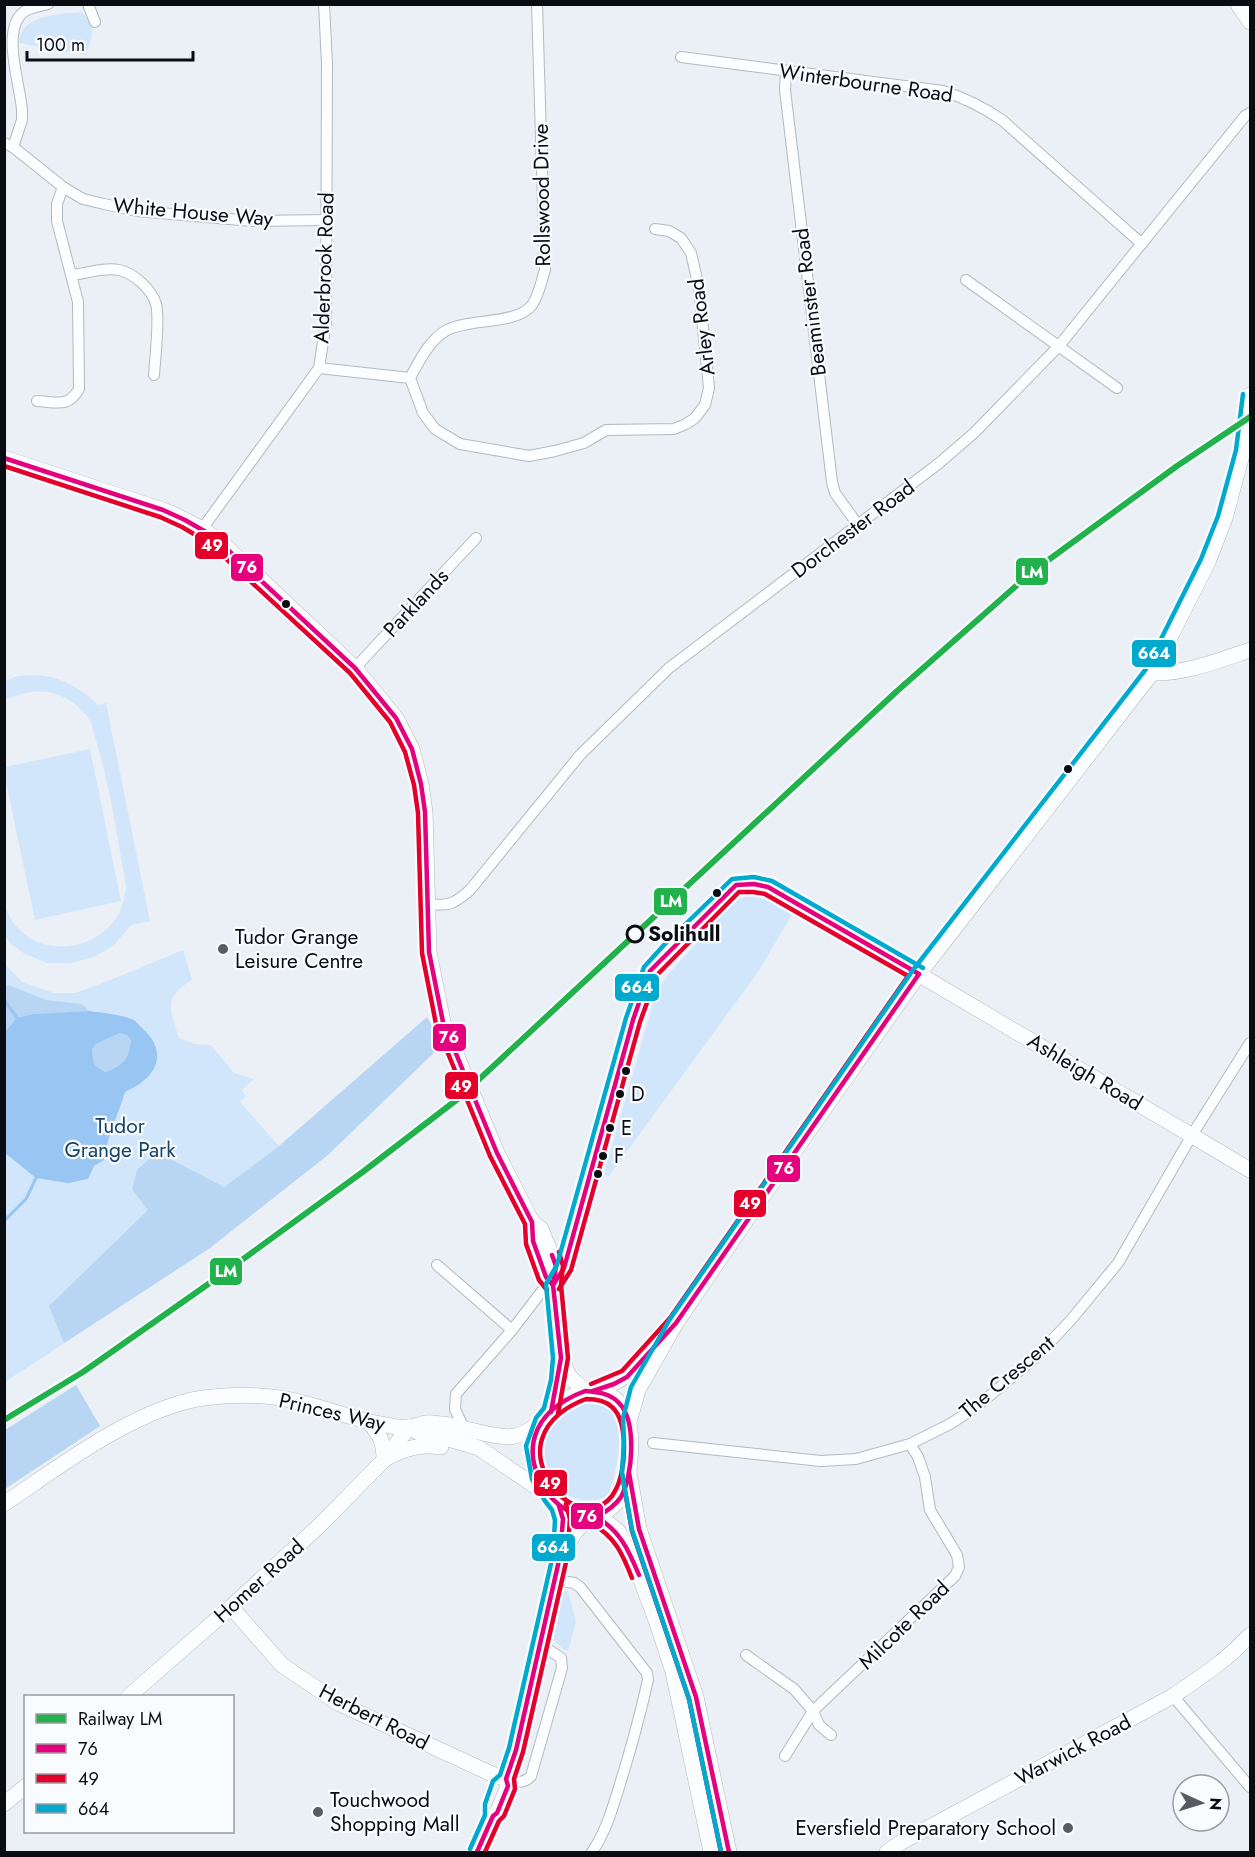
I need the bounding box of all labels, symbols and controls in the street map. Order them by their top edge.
scale bar [27,24,194,62]
text: 100 m [36,32,85,58]
street label: Winterbourne Road [777,56,955,110]
street label: Rollswood Drive [526,123,558,267]
street label: White House Way [112,190,275,234]
street label: Alderbrook Road [306,192,342,344]
street label: Beaminster Road [786,226,834,378]
street label: Arley Road [681,277,723,377]
street label: Dorchester Road [785,473,921,585]
line badge: 49 [194,531,229,560]
text: 49 [201,534,223,557]
line badge: 76 [230,553,264,582]
text: 76 [237,556,257,579]
line badge: LM [1015,557,1049,586]
text: LM [1021,561,1043,584]
street label: Parklands [376,562,456,644]
unlabelled marker [280,598,292,610]
line badge: 664 [1131,639,1177,668]
text: 664 [1138,642,1170,665]
unlabelled marker [1062,763,1074,775]
line badge: LM [653,887,688,916]
unlabelled marker [711,887,723,899]
text: LM [660,890,682,913]
place label: Solihull [648,919,720,949]
place label: Tudor Grange Leisure Centre [235,922,363,976]
marker: Solihull [626,925,644,943]
marker: Tudor Grange Leisure Centre [216,942,230,956]
line badge: 664 [614,973,660,1002]
text: 664 [621,976,653,999]
line badge: 76 [432,1023,467,1052]
text: 76 [439,1026,459,1049]
street label: Ashleigh Road [1022,1026,1148,1118]
unlabelled marker [620,1065,632,1077]
line badge: 49 [444,1071,479,1100]
text: 49 [450,1075,472,1098]
place label: D [631,1080,645,1109]
marker: D [614,1088,626,1100]
park label: Tudor Grange Park [64,1111,176,1165]
place label: E [621,1114,632,1143]
marker: E [604,1122,616,1134]
place label: F [614,1142,624,1171]
marker: F [597,1150,609,1162]
line badge: 76 [766,1154,801,1183]
text: 76 [774,1157,794,1180]
unlabelled marker [592,1168,604,1180]
line badge: 49 [733,1189,767,1218]
text: 49 [739,1192,761,1215]
line badge: LM [209,1257,243,1286]
text: LM [215,1260,237,1283]
street label: The Crescent [953,1328,1061,1426]
street label: Princes Way [276,1385,389,1439]
line badge: 49 [533,1469,568,1497]
text: 49 [539,1472,561,1495]
line badge: 76 [570,1502,604,1530]
text: 76 [577,1505,597,1528]
street label: Homer Road [207,1532,311,1630]
line badge: 664 [531,1533,576,1562]
text: 664 [537,1536,569,1559]
street label: Milcote Road [852,1574,956,1676]
street label: Herbert Road [314,1676,434,1758]
legend [24,1695,234,1833]
text: Railway LM [78,1706,162,1732]
street label: Warwick Road [1010,1707,1136,1793]
text: 76 [78,1736,98,1762]
text: 49 [78,1766,99,1792]
north arrow [1171,1773,1231,1833]
place label: Touchwood Shopping Mall [330,1785,459,1839]
text: 664 [78,1796,109,1822]
text: N [1204,1797,1227,1811]
marker: Touchwood Shopping Mall [311,1805,325,1819]
place label: Eversfield Preparatory School [795,1813,1056,1843]
marker: Eversfield Preparatory School [1061,1821,1075,1835]

